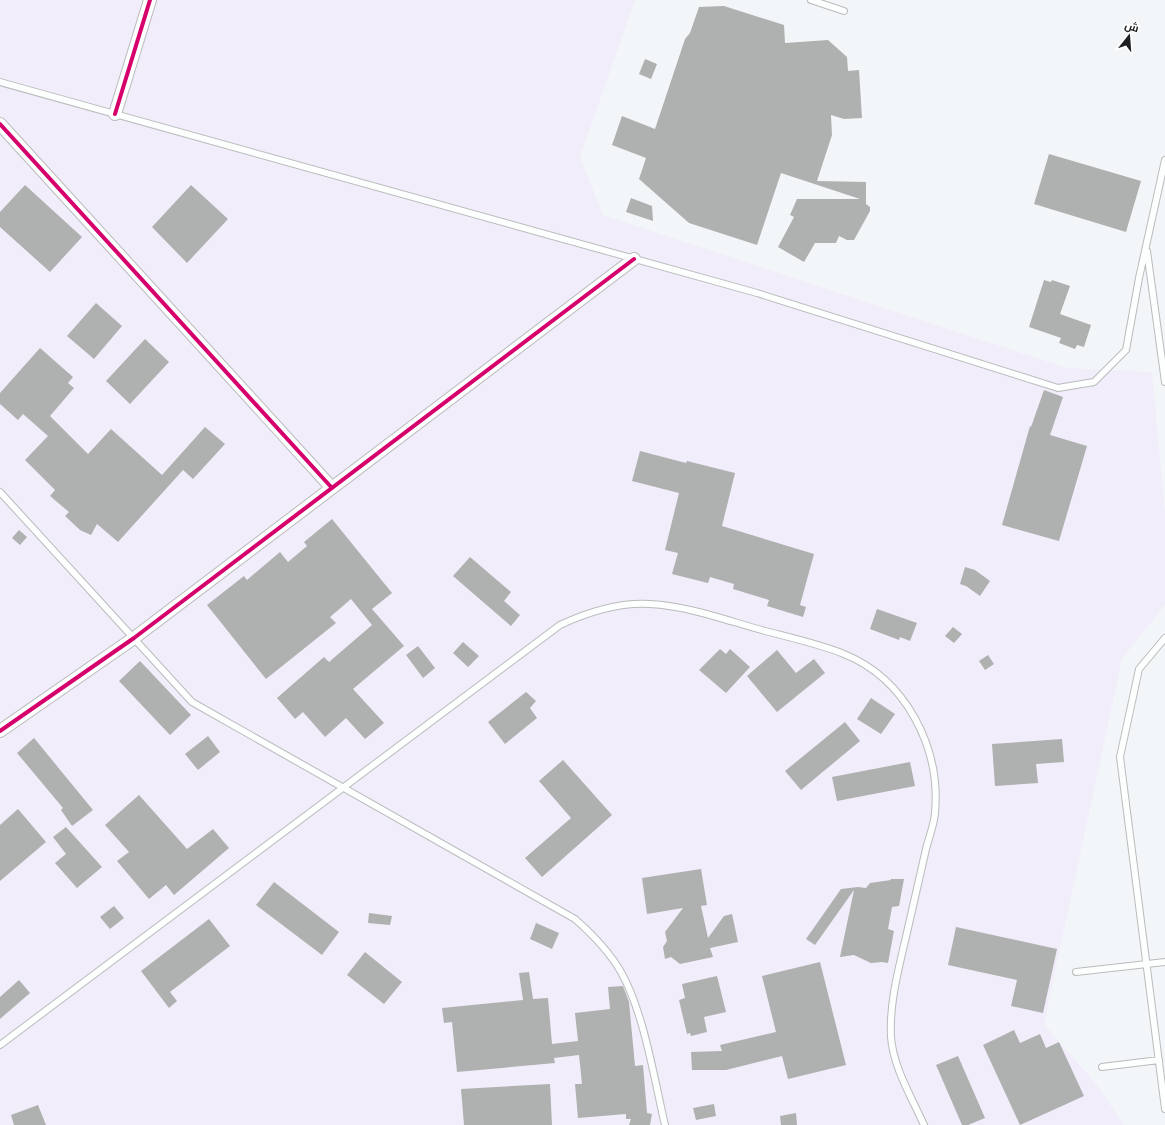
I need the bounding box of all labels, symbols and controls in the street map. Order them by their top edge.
north arrow [1109,16,1149,56]
text: ش [1123,18,1141,36]

